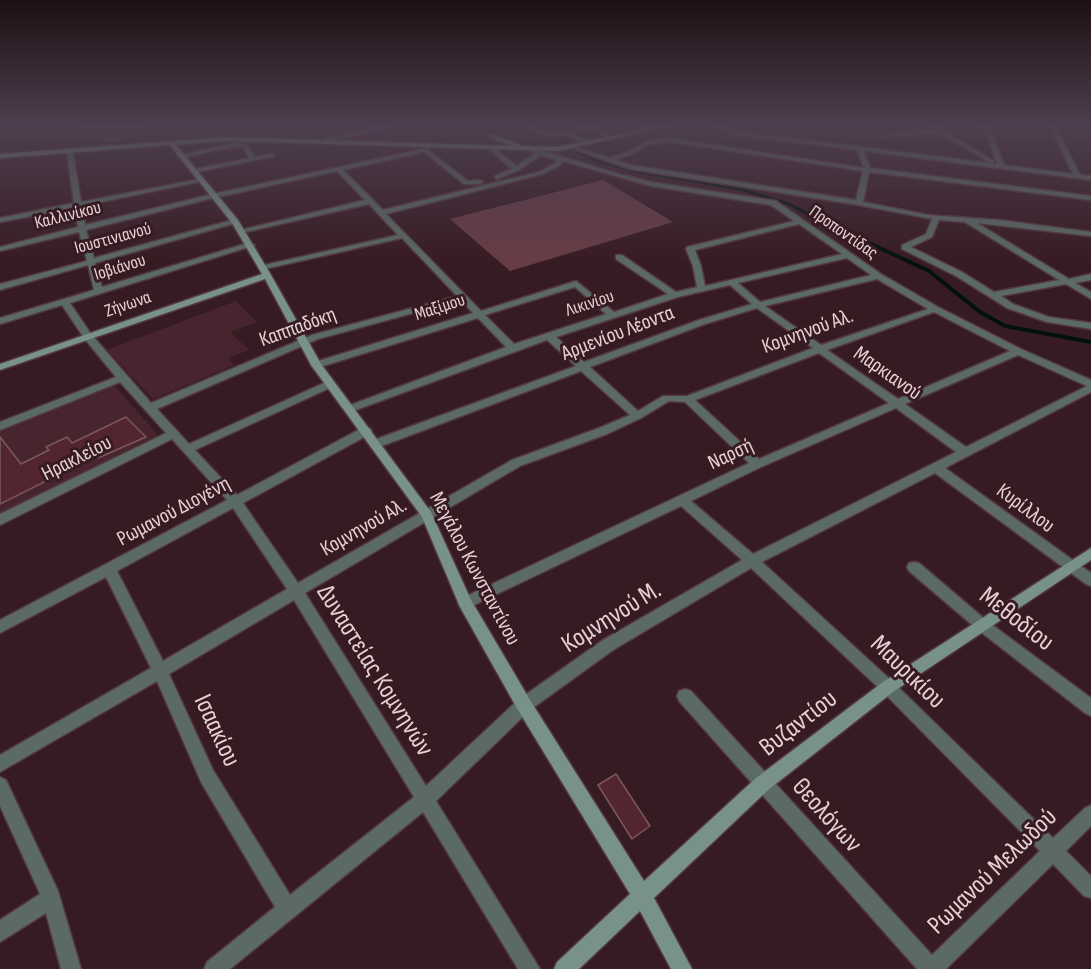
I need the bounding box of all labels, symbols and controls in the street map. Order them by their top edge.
street label: Καλλινίκου [33,197,103,235]
street label: Προποντίδας [804,201,882,265]
street label: Ιουστινιανού [72,218,154,260]
street label: Ιοβιάνου [92,250,148,286]
street label: Λικινίου [563,286,617,322]
street label: Ζήνωνα [102,287,154,323]
street label: Μαξίμου [412,290,468,326]
street label: Αρμενίου Λέοντα [558,301,678,367]
street label: Καππαδόκη [256,303,340,353]
street label: Κομνηνού Αλ. [759,304,857,360]
street label: Μαρκιανού [848,342,926,406]
street label: Ηρακλείου [38,431,116,487]
street label: Ναρσή [704,434,758,476]
street label: Ρωμανού Διογένη [113,472,235,552]
street label: Κυρίλλου [991,479,1059,539]
street label: Μεγάλου Κωνσταντίνου [423,488,525,650]
street label: Κομνηνού Αλ. [317,493,411,563]
street label: Κομνηνού Μ. [557,575,667,661]
street label: Δυναστείας Κομνηνών [309,579,439,763]
street label: Μεθοδίου [972,581,1060,659]
street label: Μαυρικίου [863,630,951,716]
street label: Βυζαντίου [754,684,844,764]
street label: Ισαακίου [186,690,246,772]
street label: Θεολόγων [784,772,868,860]
street label: Ρωμανού Μελωδού [922,803,1064,941]

